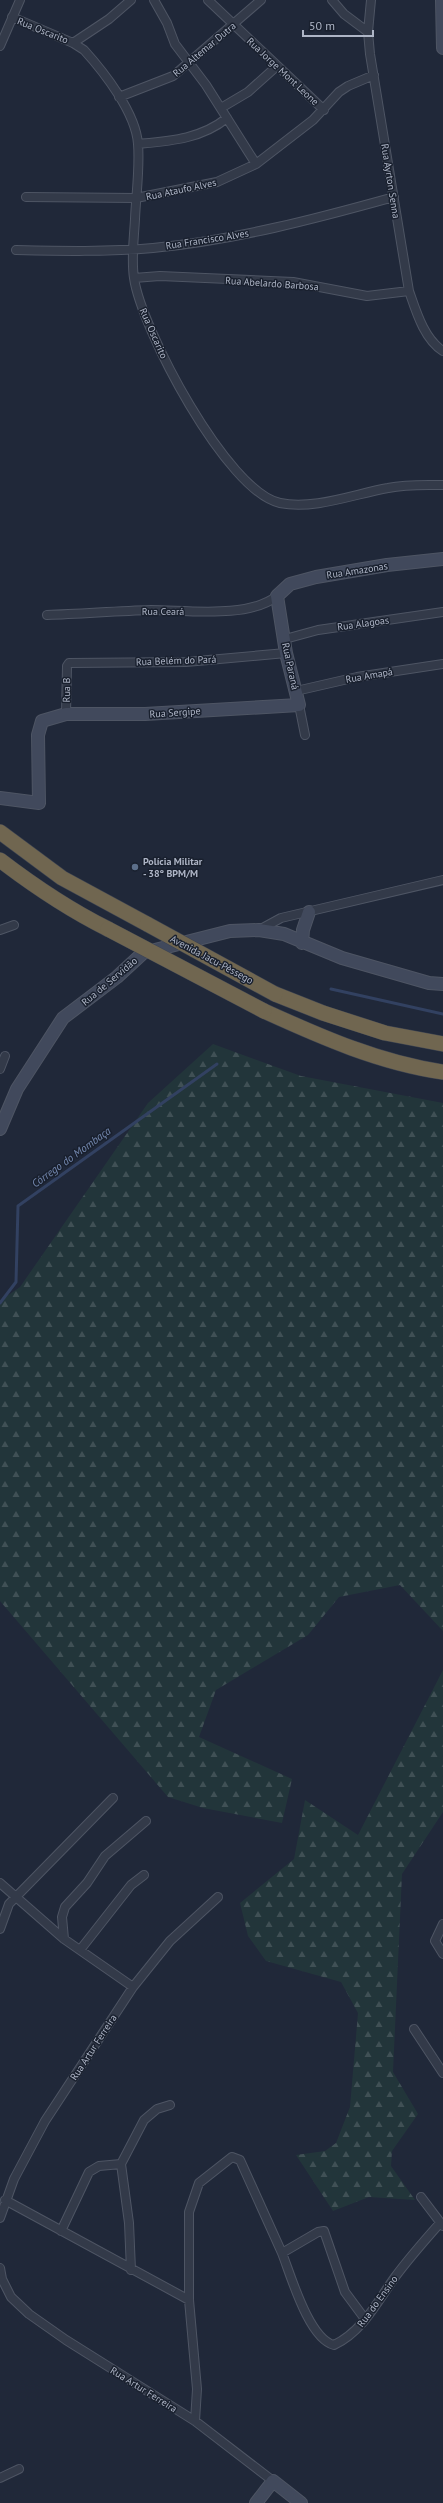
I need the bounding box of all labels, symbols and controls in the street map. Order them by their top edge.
scale bar [303,12,373,38]
street label: Rua Oscarito [15,14,70,47]
text: 50 m [309,18,335,33]
street label: Rua Altemar Dutra [170,19,239,80]
street label: Rua Jorge Mont Leone [244,35,321,108]
street label: Rua Ayrton Senna [378,143,403,219]
street label: Rua Ataufo Alves [145,176,217,203]
street label: Rua Francisco Alves [165,227,250,252]
street label: Rua Abelardo Barbosa [225,274,319,293]
street label: Rua Oscarito [137,306,170,361]
street label: Rua Amazonas [326,559,389,582]
street label: Rua Ceará [142,605,184,618]
street label: Rua Alagoas [336,613,390,634]
street label: Rua Paraná [279,641,302,691]
street label: Rua Belém do Pará [136,653,217,668]
street label: Rua Amapá [344,665,394,686]
street label: Rua B [60,677,73,702]
street label: Rua Sergipe [149,704,201,721]
place label: Polícia Militar - 38º BPM/M [143,855,203,880]
marker: Polícia Militar - 38º BPM/M [130,862,140,872]
street label: Avenida Jacu-Pêssego [168,932,256,987]
street label: Rua de Servidão [79,954,140,1009]
water label: Córrego do Mombaça [29,1123,114,1190]
street label: Rua Artur Ferreira [67,2012,120,2083]
street label: Rua do Ensino [354,2273,401,2330]
street label: Rua Artur Ferreira [108,2364,179,2415]

